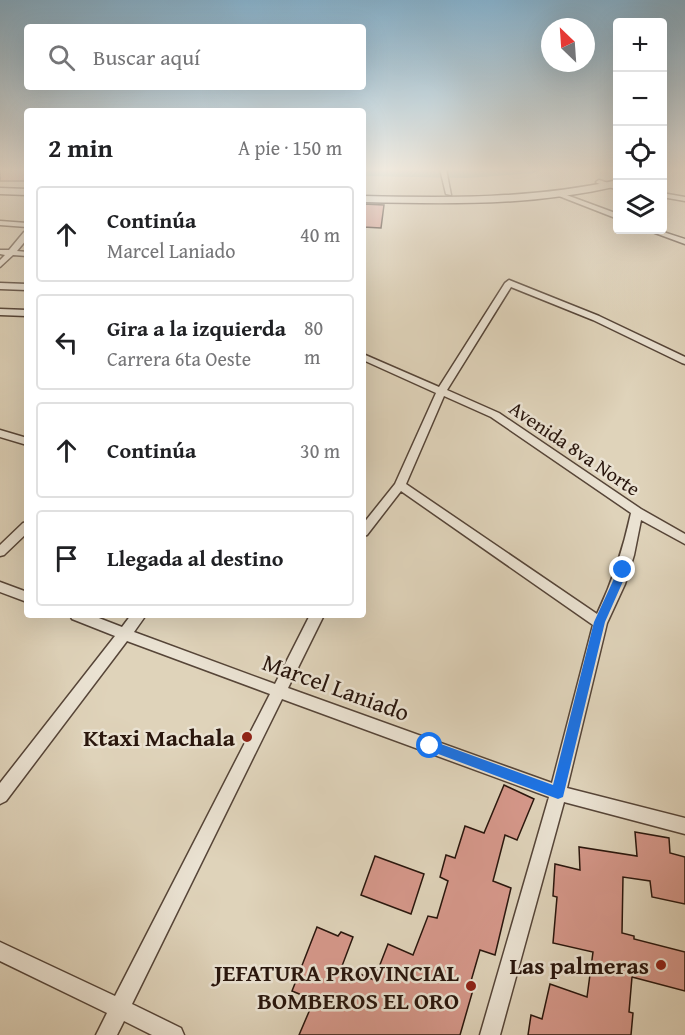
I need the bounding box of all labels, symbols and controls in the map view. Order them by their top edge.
north arrow [541,18,595,72]
map controls [613,18,667,234]
button: + [613,18,667,72]
search box [24,24,366,90]
icon: search [45,41,78,74]
text: Buscar aquí [93,41,200,73]
button: − [613,72,667,126]
button: locate [613,126,667,180]
text: 2 min [48,128,113,167]
text: A pie · 150 m [238,133,342,162]
button: layers [613,180,667,234]
text: Continúa [107,204,196,236]
icon: ahead [50,218,83,251]
text: 40 m [300,220,340,249]
text: Marcel Laniado [107,236,235,265]
text: Gira a la izquierda [107,312,286,344]
text: 80 m [304,313,323,371]
icon: left [50,326,83,359]
text: Carrera 6ta Oeste [107,344,251,373]
street label: Avenida 8va Norte [504,393,646,503]
icon: ahead [50,434,83,467]
text: Continúa [107,434,196,466]
text: 30 m [300,436,340,465]
icon: arrive [50,542,83,575]
text: Llegada al destino [107,542,283,574]
route end [609,556,635,582]
street label: Marcel Laniado [258,644,414,730]
place label: Ktaxi Machala [83,720,236,755]
marker: Ktaxi Machala [240,730,254,744]
route start [416,732,442,758]
place label: Las palmeras [509,948,649,983]
place label: JEFATURA PROVINCIAL BOMBEROS EL ORO [210,955,460,1018]
marker: Las palmeras [654,958,668,972]
marker: JEFATURA PROVINCIAL BOMBEROS EL ORO [464,979,478,993]

